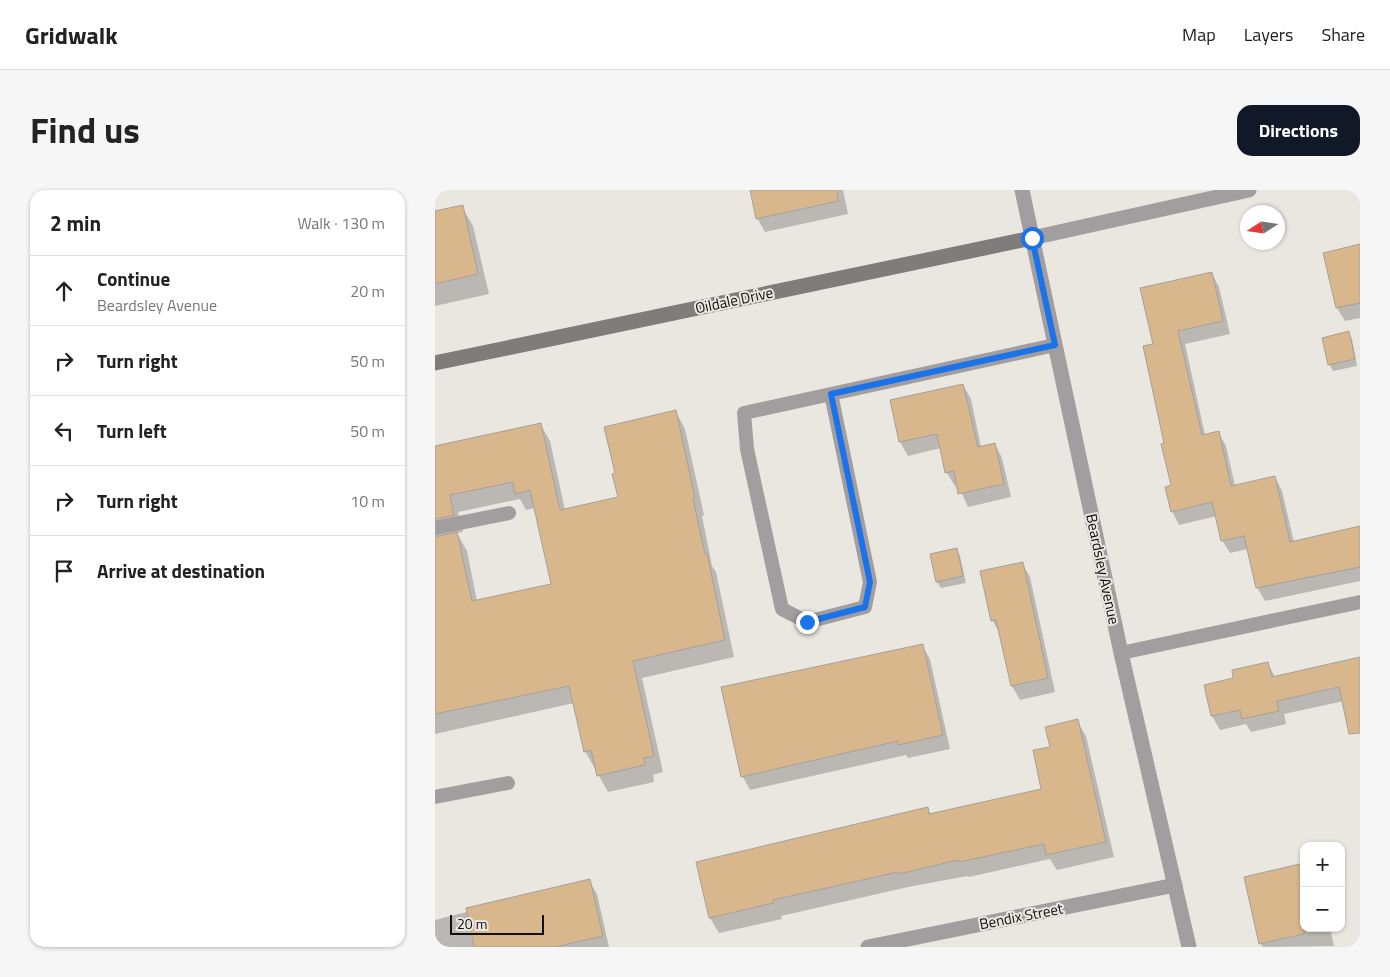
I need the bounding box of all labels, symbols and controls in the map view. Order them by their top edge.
text: Gridwalk [25,17,118,53]
text: Map [1182,21,1216,48]
text: Layers [1244,21,1293,48]
text: Share [1321,21,1365,48]
text: Find us [30,103,140,157]
button: Directions [1237,105,1360,156]
north arrow [1240,205,1285,250]
text: 2 min [50,207,101,239]
text: Walk · 130 m [297,211,385,235]
route start [1021,227,1044,250]
text: Continue [97,264,170,293]
icon: ahead [50,277,78,305]
text: 20 m [350,279,385,303]
street label: Oildale Drive [693,281,775,319]
text: Beardsley Avenue [97,293,217,317]
text: Turn right [97,346,178,375]
icon: right [50,347,78,375]
text: 50 m [350,349,385,373]
text: Turn left [97,416,167,445]
icon: left [50,417,78,445]
text: 50 m [350,419,385,443]
text: Turn right [97,486,178,515]
icon: right [50,487,78,515]
text: 10 m [350,489,385,513]
street label: Beardsley Avenue [1080,512,1126,626]
text: Arrive at destination [97,556,265,585]
icon: arrive [50,557,78,585]
route end [796,611,819,634]
map controls [1300,842,1345,932]
button: + [1300,842,1345,887]
button: − [1300,887,1345,932]
street label: Bendix Street [977,896,1066,935]
scale bar [450,912,544,935]
text: 20 m [457,913,487,934]

